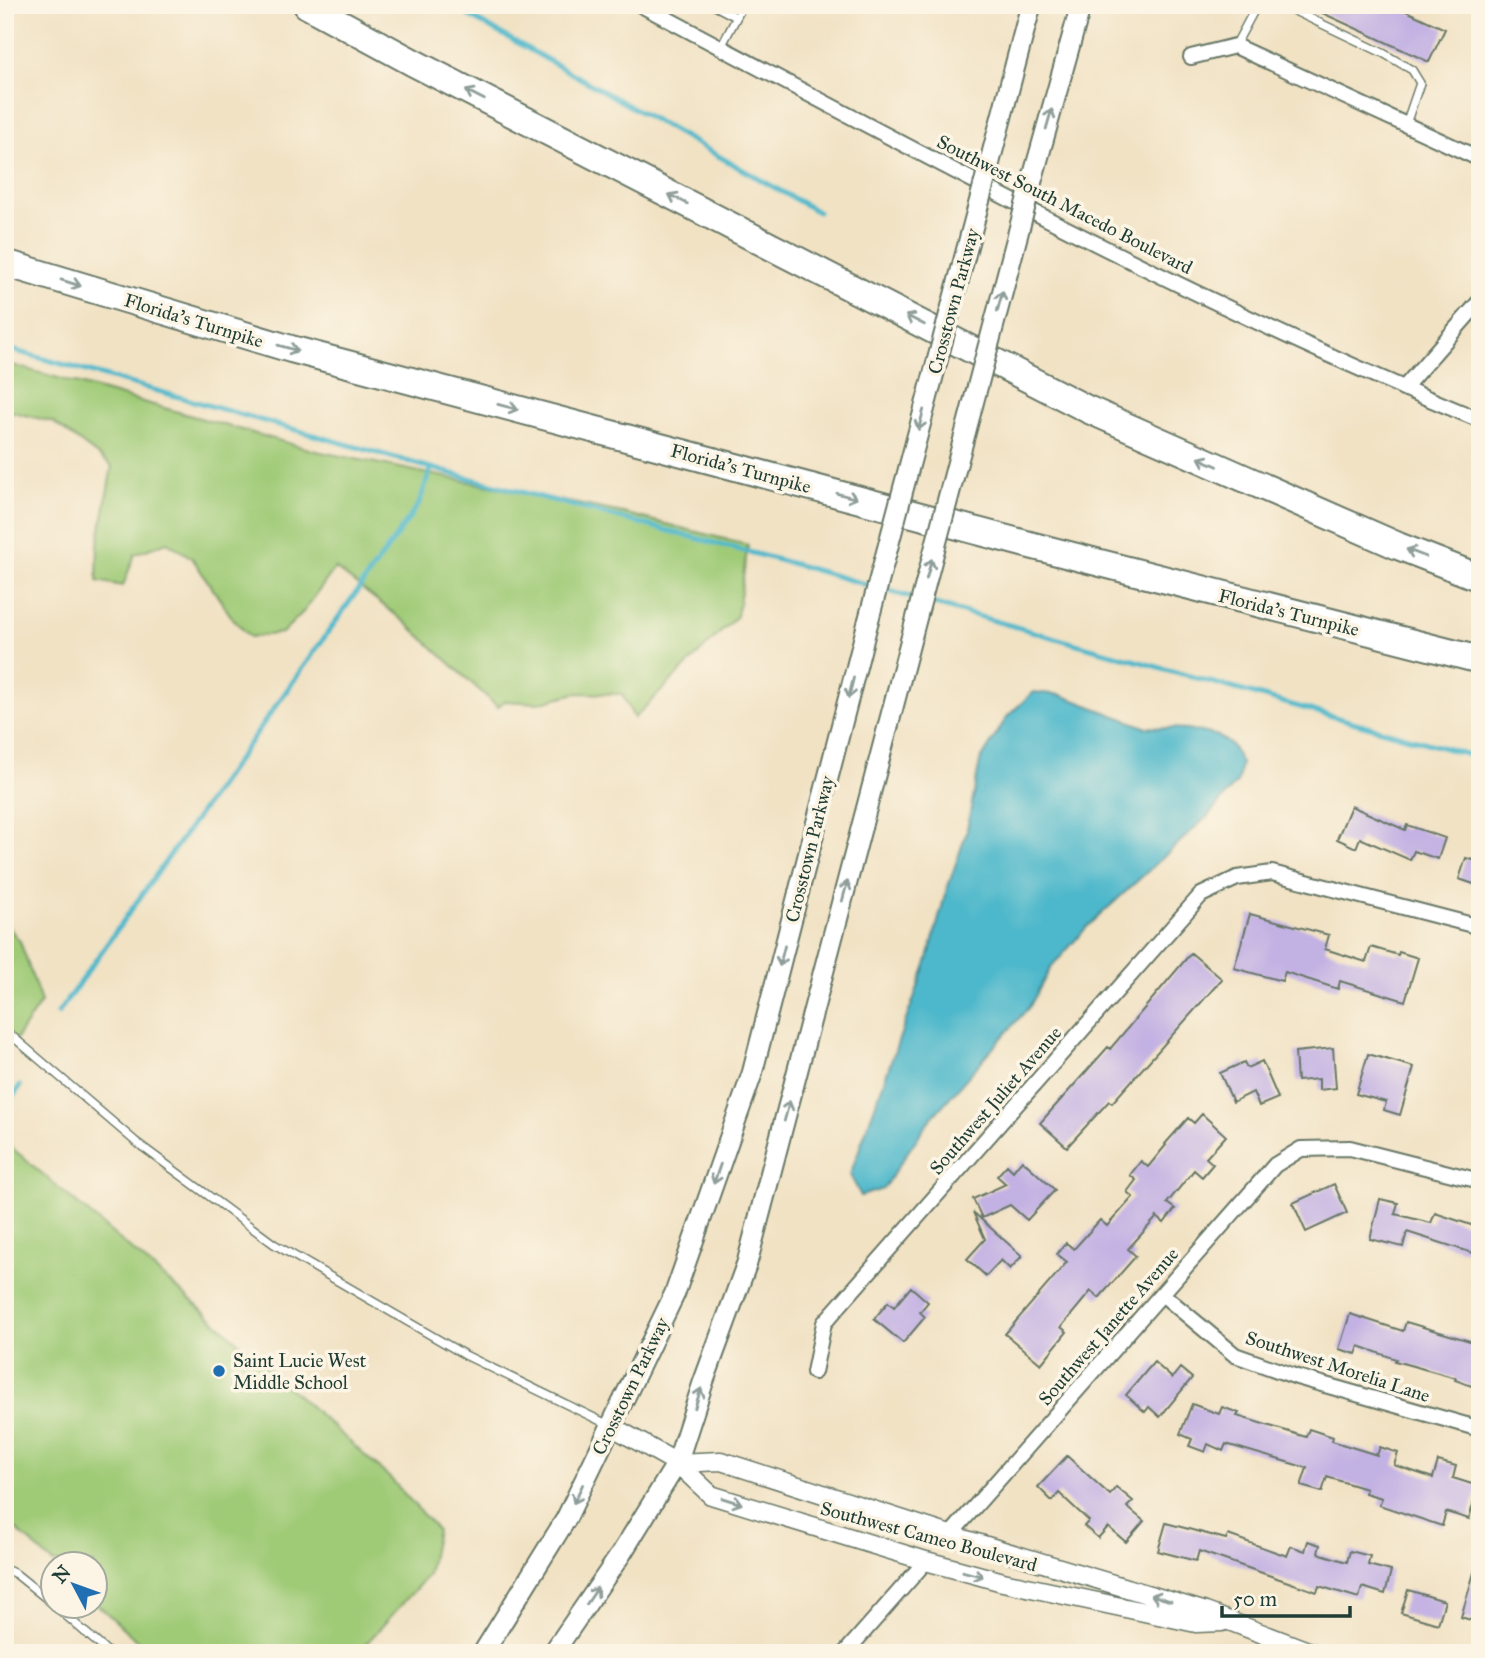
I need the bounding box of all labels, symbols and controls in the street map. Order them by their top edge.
one-way arrow [465,87,486,101]
one-way arrow [1043,108,1056,130]
street label: Southwest South Macedo Boulevard [933,130,1197,279]
one-way arrow [668,191,689,205]
street label: Crosstown Parkway [923,225,984,377]
one-way arrow [59,277,81,290]
street label: Florida's Turnpike [122,288,266,353]
one-way arrow [994,290,1007,313]
one-way arrow [905,313,926,327]
one-way arrow [277,343,299,356]
one-way arrow [497,401,519,414]
one-way arrow [914,408,927,431]
street label: Florida's Turnpike [668,439,814,498]
one-way arrow [1197,455,1219,468]
one-way arrow [835,490,858,503]
one-way arrow [1406,546,1427,559]
one-way arrow [923,558,936,580]
street label: Florida's Turnpike [1216,584,1362,641]
one-way arrow [844,676,857,699]
street label: Crosstown Parkway [780,772,839,925]
one-way arrow [839,880,852,903]
one-way arrow [775,944,788,967]
street label: Southwest Juliet Avenue [925,1021,1067,1180]
one-way arrow [782,1100,795,1122]
one-way arrow [710,1162,722,1184]
street label: Southwest Janette Avenue [1034,1243,1184,1411]
street label: Crosstown Parkway [587,1313,674,1459]
street label: Southwest Morelia Lane [1243,1326,1433,1407]
place label: Saint Lucie West Middle School [233,1349,367,1394]
marker: Saint Lucie West Middle School [211,1363,227,1379]
one-way arrow [692,1387,705,1409]
one-way arrow [570,1483,584,1504]
one-way arrow [721,1496,743,1509]
street label: Southwest Cameo Boulevard [818,1496,1040,1577]
north arrow [38,1550,108,1620]
text: N [48,1561,76,1588]
one-way arrow [962,1568,984,1581]
scale bar [1222,1574,1350,1618]
text: 50 m [1233,1586,1278,1612]
one-way arrow [585,1587,599,1606]
one-way arrow [1151,1591,1173,1604]

